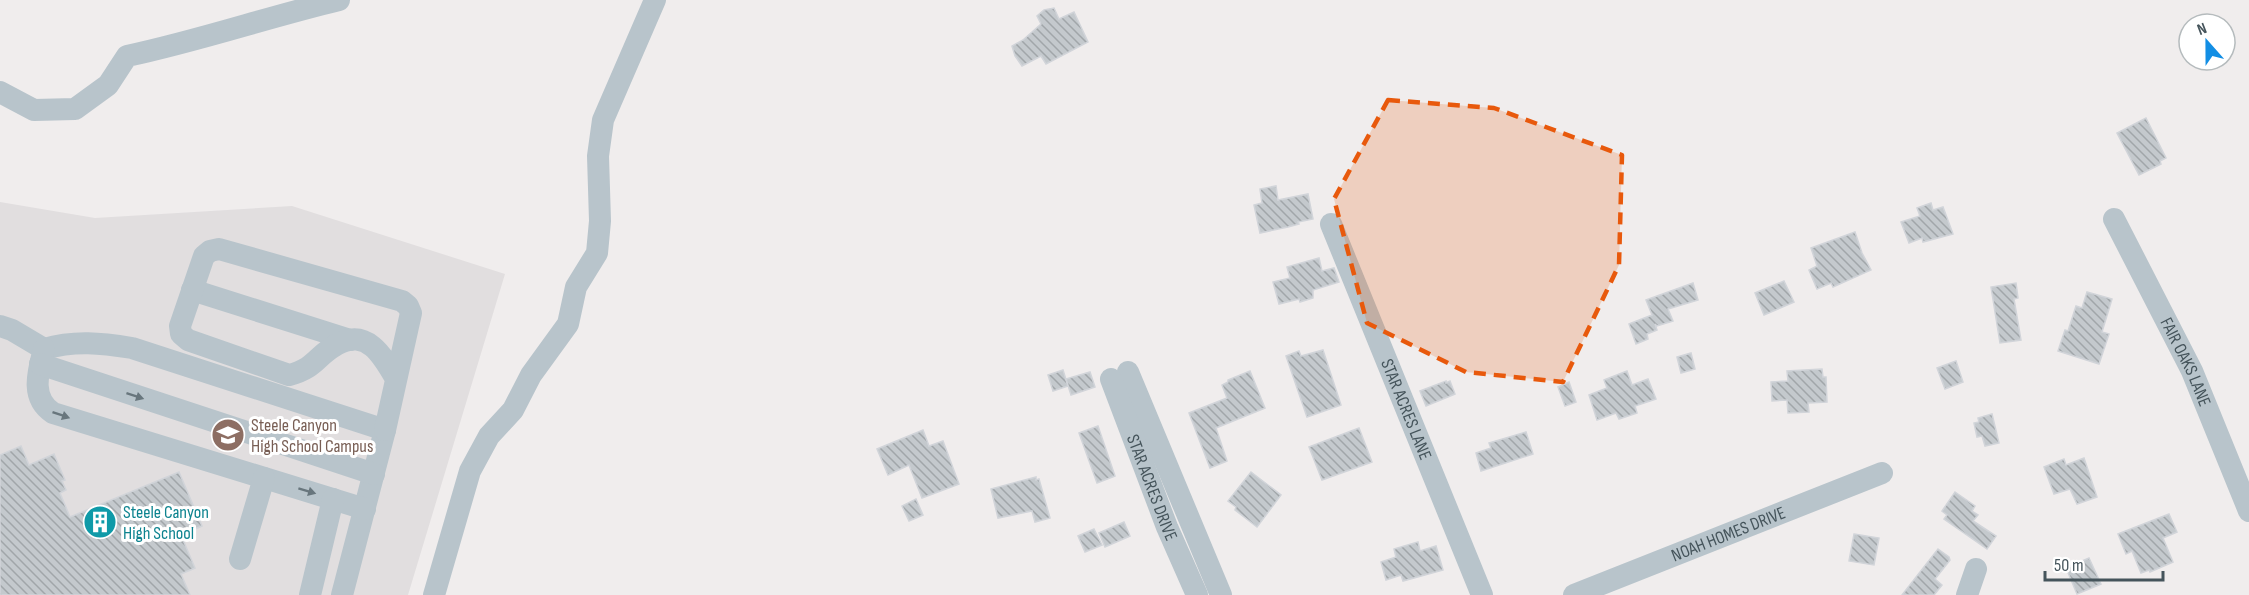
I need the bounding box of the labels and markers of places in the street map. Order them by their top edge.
place label: Steele Canyon High School Campus [251,415,373,457]
school or university icon: Steele Canyon High School Campus [210,417,246,453]
place label: Steele Canyon High School [123,502,209,544]
building icon: Steele Canyon High School [82,504,118,540]

